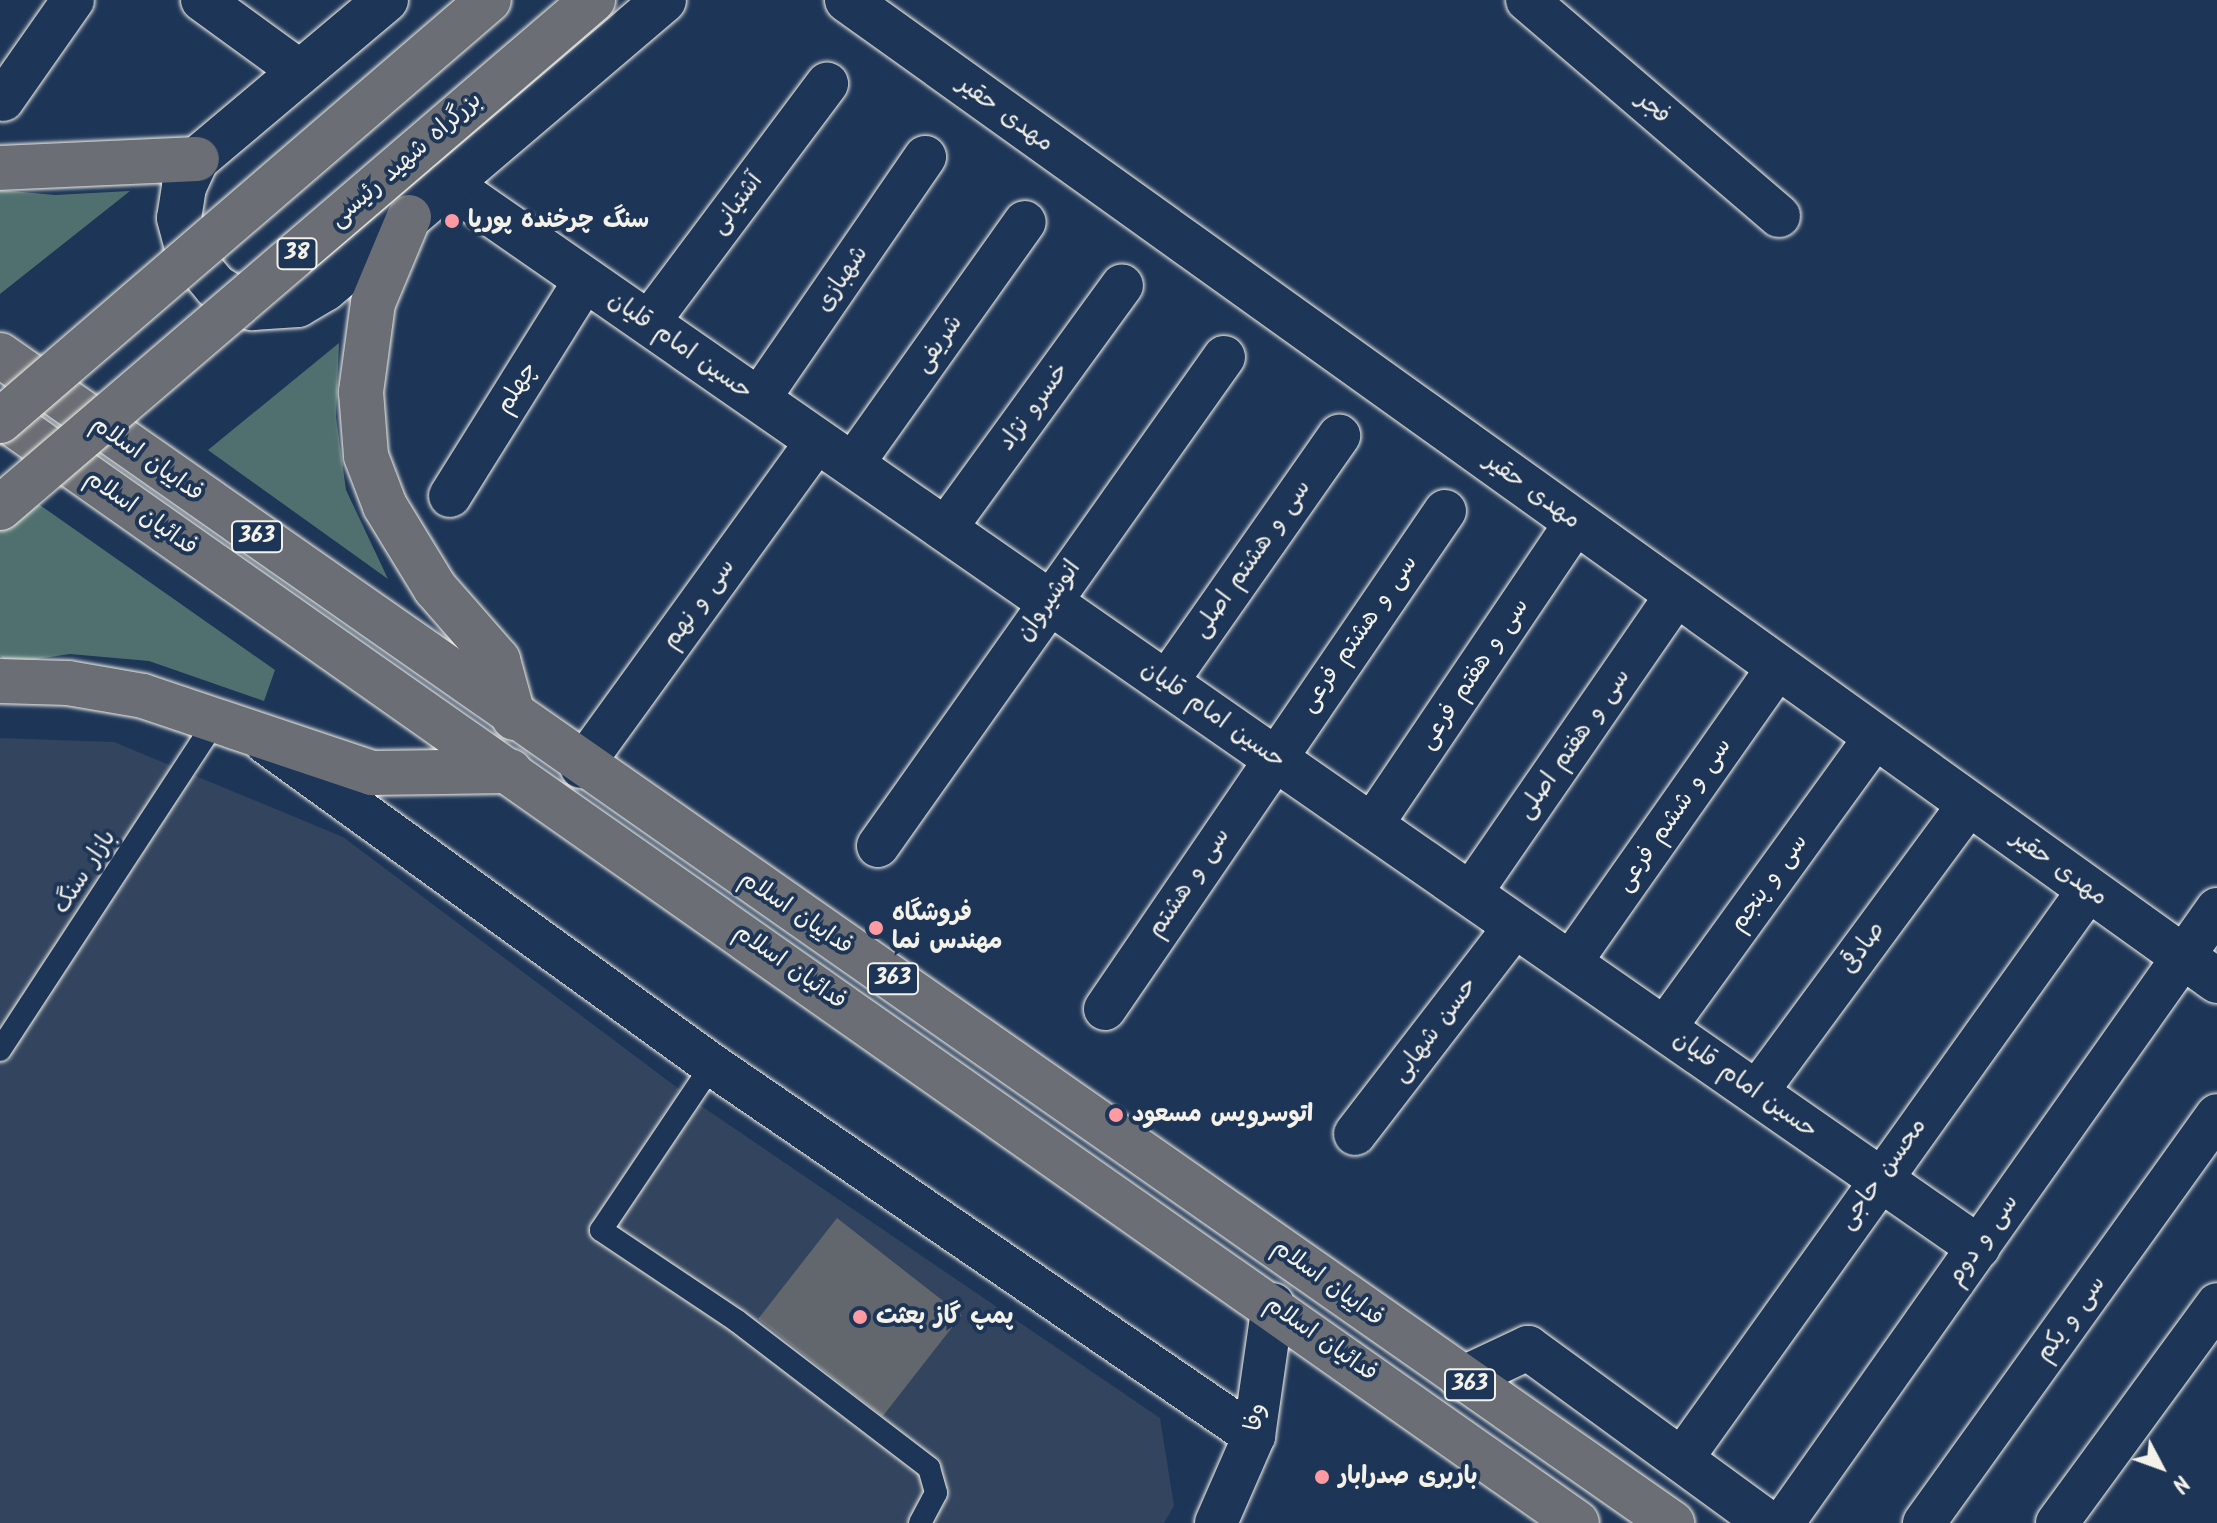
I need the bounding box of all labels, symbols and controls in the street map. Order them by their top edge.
street label: مهدی حقیر [951,69,1059,159]
street label: فجر [1630,85,1676,131]
street label: بزرگراه شهید رئیسی [324,86,488,234]
street label: آشتیانی [705,168,769,240]
place label: سنگ چرخنده پوریا [468,207,649,235]
marker: سنگ چرخنده پوریا [443,212,461,230]
road number: 38 [275,236,319,272]
street label: شهبازی [810,240,874,318]
street label: حسین امام قلیان [602,286,758,406]
street label: شریفی [909,309,969,379]
street label: چهلم [490,357,544,419]
street label: خسرو نژاد [993,358,1075,456]
street label: فداییان اسلام [85,410,209,508]
street label: مهدی حقیر [1478,446,1586,536]
street label: فدائیان اسلام [79,464,203,562]
street label: سی و هشتم اصلی [1187,474,1317,644]
road number: 363 [231,519,283,555]
street label: سی و هشتم فرعی [1294,550,1424,718]
street label: سی و نهم [657,553,741,655]
street label: انوشیروان [1011,555,1087,647]
street label: سی و هفتم فرعی [1413,593,1535,755]
street label: حسین امام قلیان [1135,655,1291,775]
street label: سی و هفتم اصلی [1511,663,1637,825]
street label: سی و ششم فرعی [1610,732,1738,898]
street label: سی و هشتم [1142,823,1236,943]
street label: مهدی حقیر [2005,823,2113,913]
street label: بازار سنگ [47,825,123,919]
street label: سی و پنجم [1724,828,1814,938]
street label: فداییان اسلام [734,865,858,961]
place label: فروشگاه مهندس نما [892,900,1003,956]
street label: صادقی [1835,916,1891,980]
street label: فدائیان اسلام [728,918,852,1016]
marker: فروشگاه مهندس نما [867,919,885,937]
road number: 363 [867,961,919,997]
street label: حسن شهابی [1386,972,1484,1088]
street label: حسین امام قلیان [1667,1025,1823,1145]
place label: اتوسرویس مسعود [1132,1101,1313,1129]
marker: اتوسرویس مسعود [1107,1106,1125,1124]
street label: محسن حاجی [1833,1113,1933,1235]
street label: سی و دوم [1941,1189,2025,1291]
street label: فداییان اسلام [1267,1233,1389,1333]
street label: سی و یکم [2030,1270,2112,1368]
street label: فدائیان اسلام [1259,1290,1383,1388]
place label: پمپ گاز بعثت [876,1303,1014,1331]
marker: پمپ گاز بعثت [851,1308,869,1326]
road number: 363 [1444,1367,1496,1403]
street label: وفا [1239,1401,1273,1433]
north arrow [2121,1427,2201,1507]
place label: باربری صدرابار [1338,1463,1477,1491]
text: N [2162,1466,2197,1500]
marker: باربری صدرابار [1313,1468,1331,1486]

